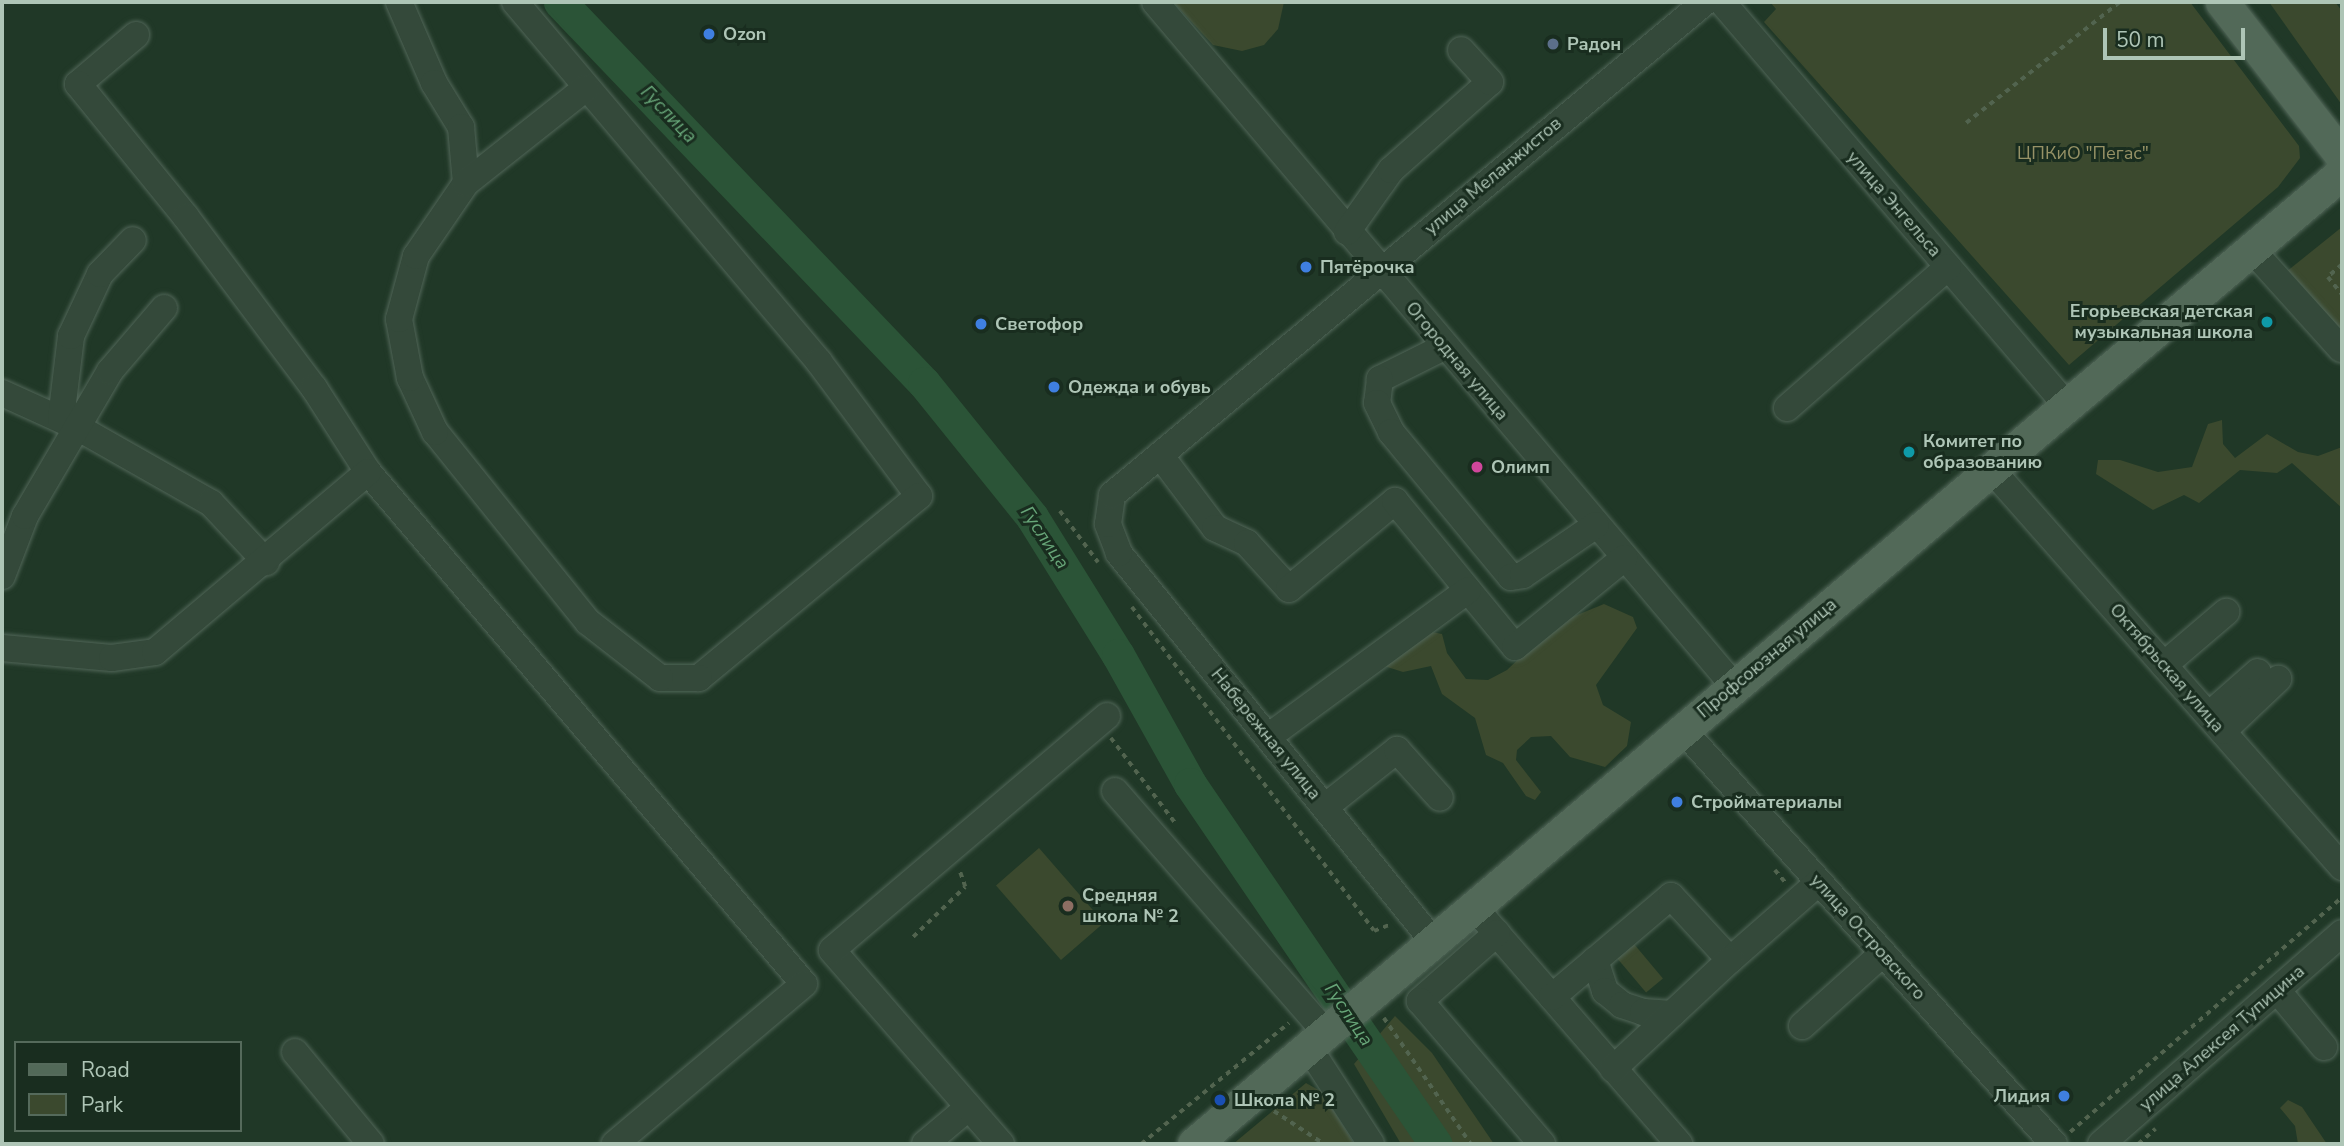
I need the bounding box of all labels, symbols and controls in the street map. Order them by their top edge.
scale bar [2106,14,2248,58]
place label: Ozon [723,23,766,45]
marker: Ozon [701,26,717,42]
text: 50 m [2116,26,2165,54]
place label: Радон [1567,33,1621,55]
marker: Радон [1545,36,1561,52]
water label: Гуслица [635,82,701,148]
street label: улица Меланжистов [1420,113,1566,239]
park label: ЦПКиО "Пегас" [2017,142,2149,164]
street label: улица Энгельса [1842,147,1946,261]
place label: Пятёрочка [1320,256,1414,278]
marker: Пятёрочка [1298,259,1314,275]
street label: Огородная улица [1401,297,1513,425]
place label: Егорьевская детская музыкальная школа [2070,301,2253,344]
place label: Светофор [995,313,1083,335]
marker: Егорьевская детская музыкальная школа [2259,314,2275,330]
marker: Светофор [973,316,989,332]
place label: Одежда и обувь [1068,376,1211,398]
marker: Одежда и обувь [1046,379,1062,395]
place label: Комитет по образованию [1923,431,2042,474]
marker: Комитет по образованию [1901,444,1917,460]
place label: Олимп [1491,456,1550,478]
marker: Олимп [1469,459,1485,475]
water label: Гуслица [1015,502,1073,574]
street label: Профсоюзная улица [1693,593,1841,723]
street label: Октябрьская улица [2105,599,2229,737]
street label: Набережная улица [1206,664,1326,804]
place label: Стройматериалы [1691,791,1842,813]
marker: Стройматериалы [1669,794,1685,810]
street label: улица Островского [1806,870,1930,1004]
place label: Средняя школа № 2 [1082,885,1179,928]
marker: Средняя школа № 2 [1060,898,1076,914]
street label: улица Алексея Тупицина [2135,960,2309,1116]
water label: Гуслица [1319,979,1377,1051]
legend [14,1041,242,1132]
text: Road [81,1056,130,1084]
place label: Лидия [1993,1085,2050,1107]
marker: Лидия [2056,1088,2072,1104]
place label: Школа № 2 [1234,1089,1335,1111]
text: Park [81,1091,123,1119]
marker: Школа № 2 [1212,1092,1228,1108]

